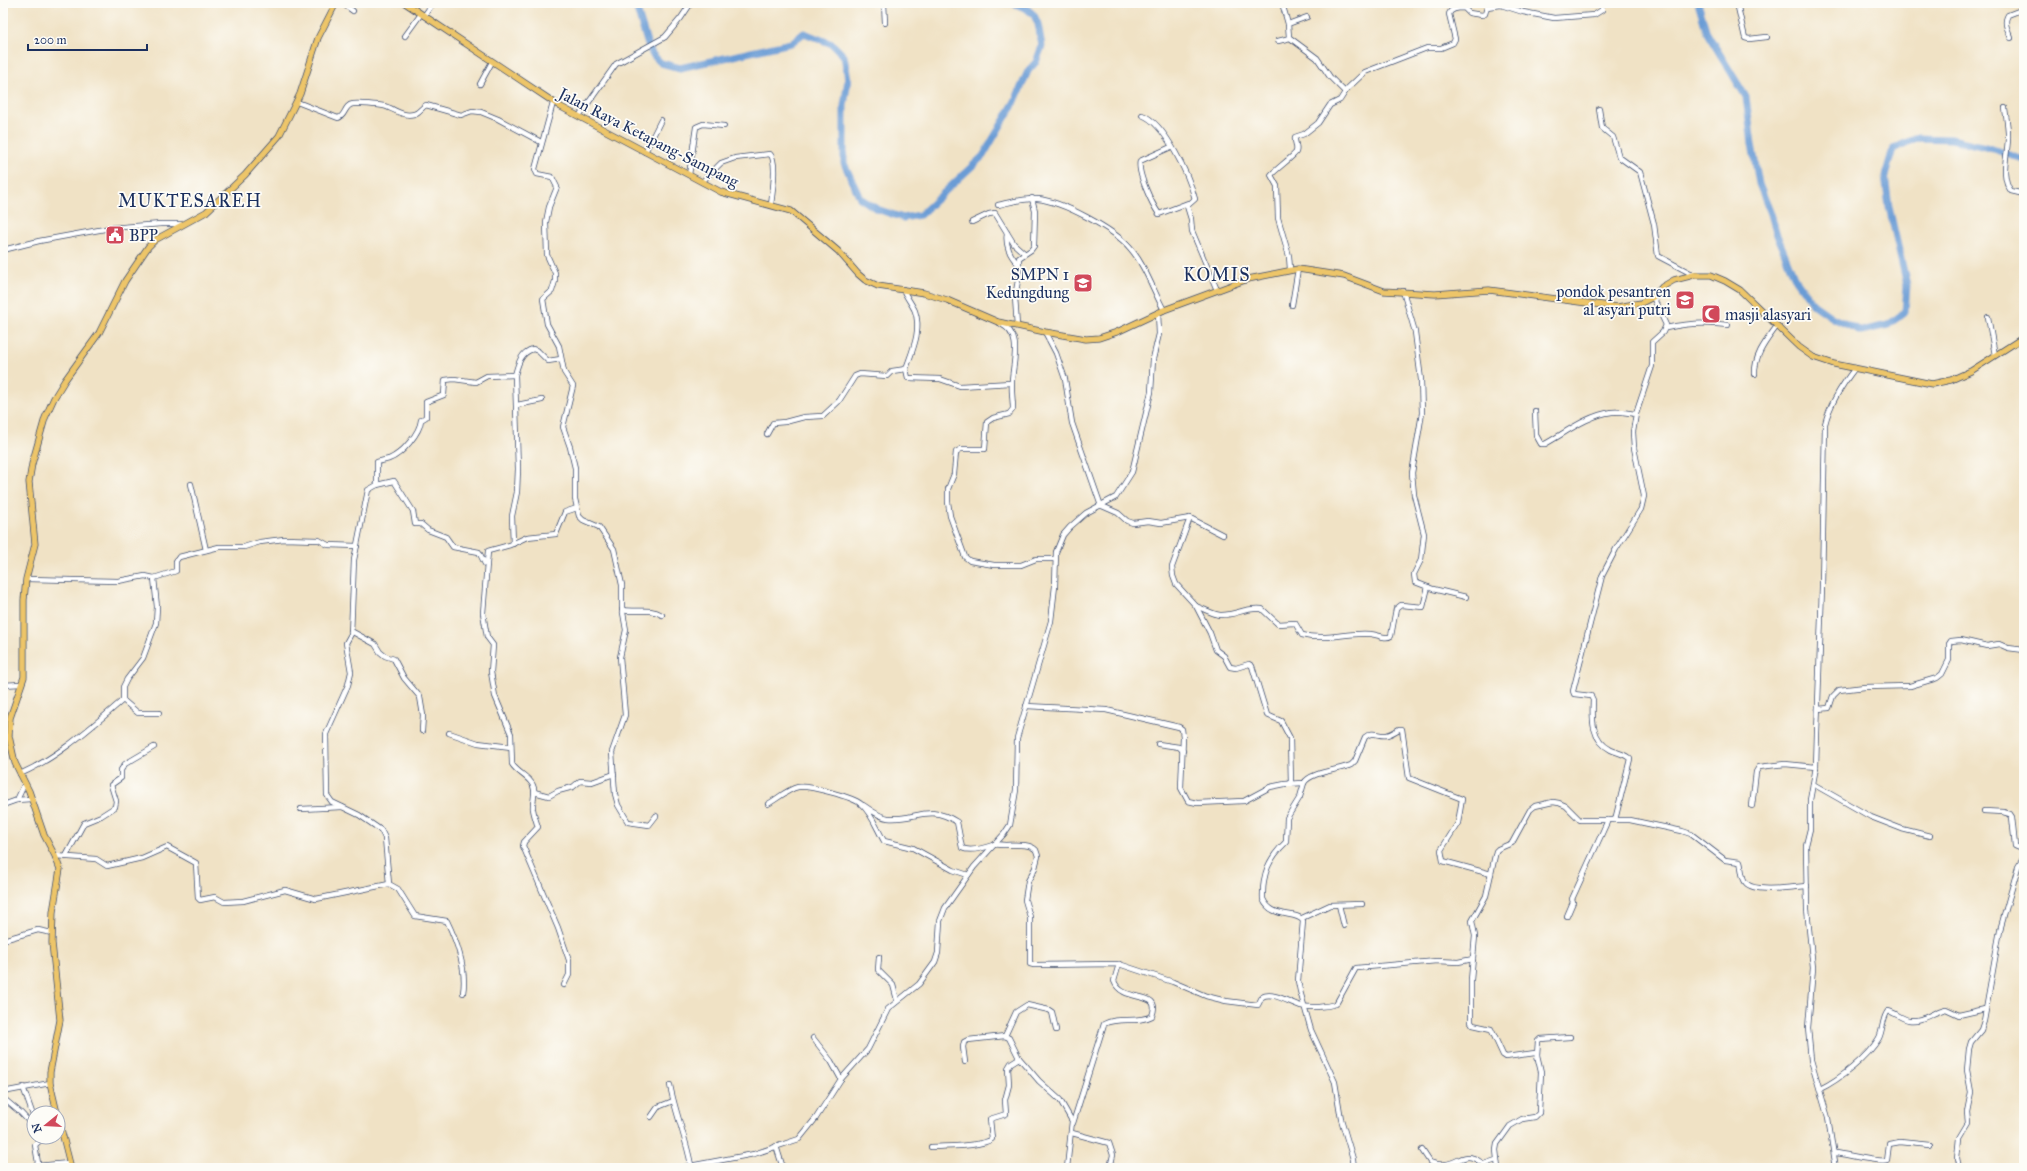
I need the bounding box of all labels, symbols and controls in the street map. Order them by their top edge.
scale bar [28,26,147,52]
text: 200 m [34,33,67,47]
street label: Jalan Raya Ketapang-Sampang [553,83,742,192]
district label: MUKTESAREH [118,190,262,212]
public building icon: BPP [104,224,126,246]
place label: BPP [129,226,158,245]
district label: KOMIS [1183,264,1251,286]
place label: SMPN 1 Kedungdung [986,265,1070,303]
school or university icon: SMPN 1 Kedungdung [1072,272,1094,294]
place label: pondok pesantren al asyari putri [1555,282,1672,319]
school or university icon: pondok pesantren al asyari putri [1674,289,1696,311]
mosque icon: masji alasyari [1700,303,1722,325]
place label: masji alasyari [1725,305,1812,324]
north arrow [26,1105,66,1145]
text: N [29,1121,45,1134]

